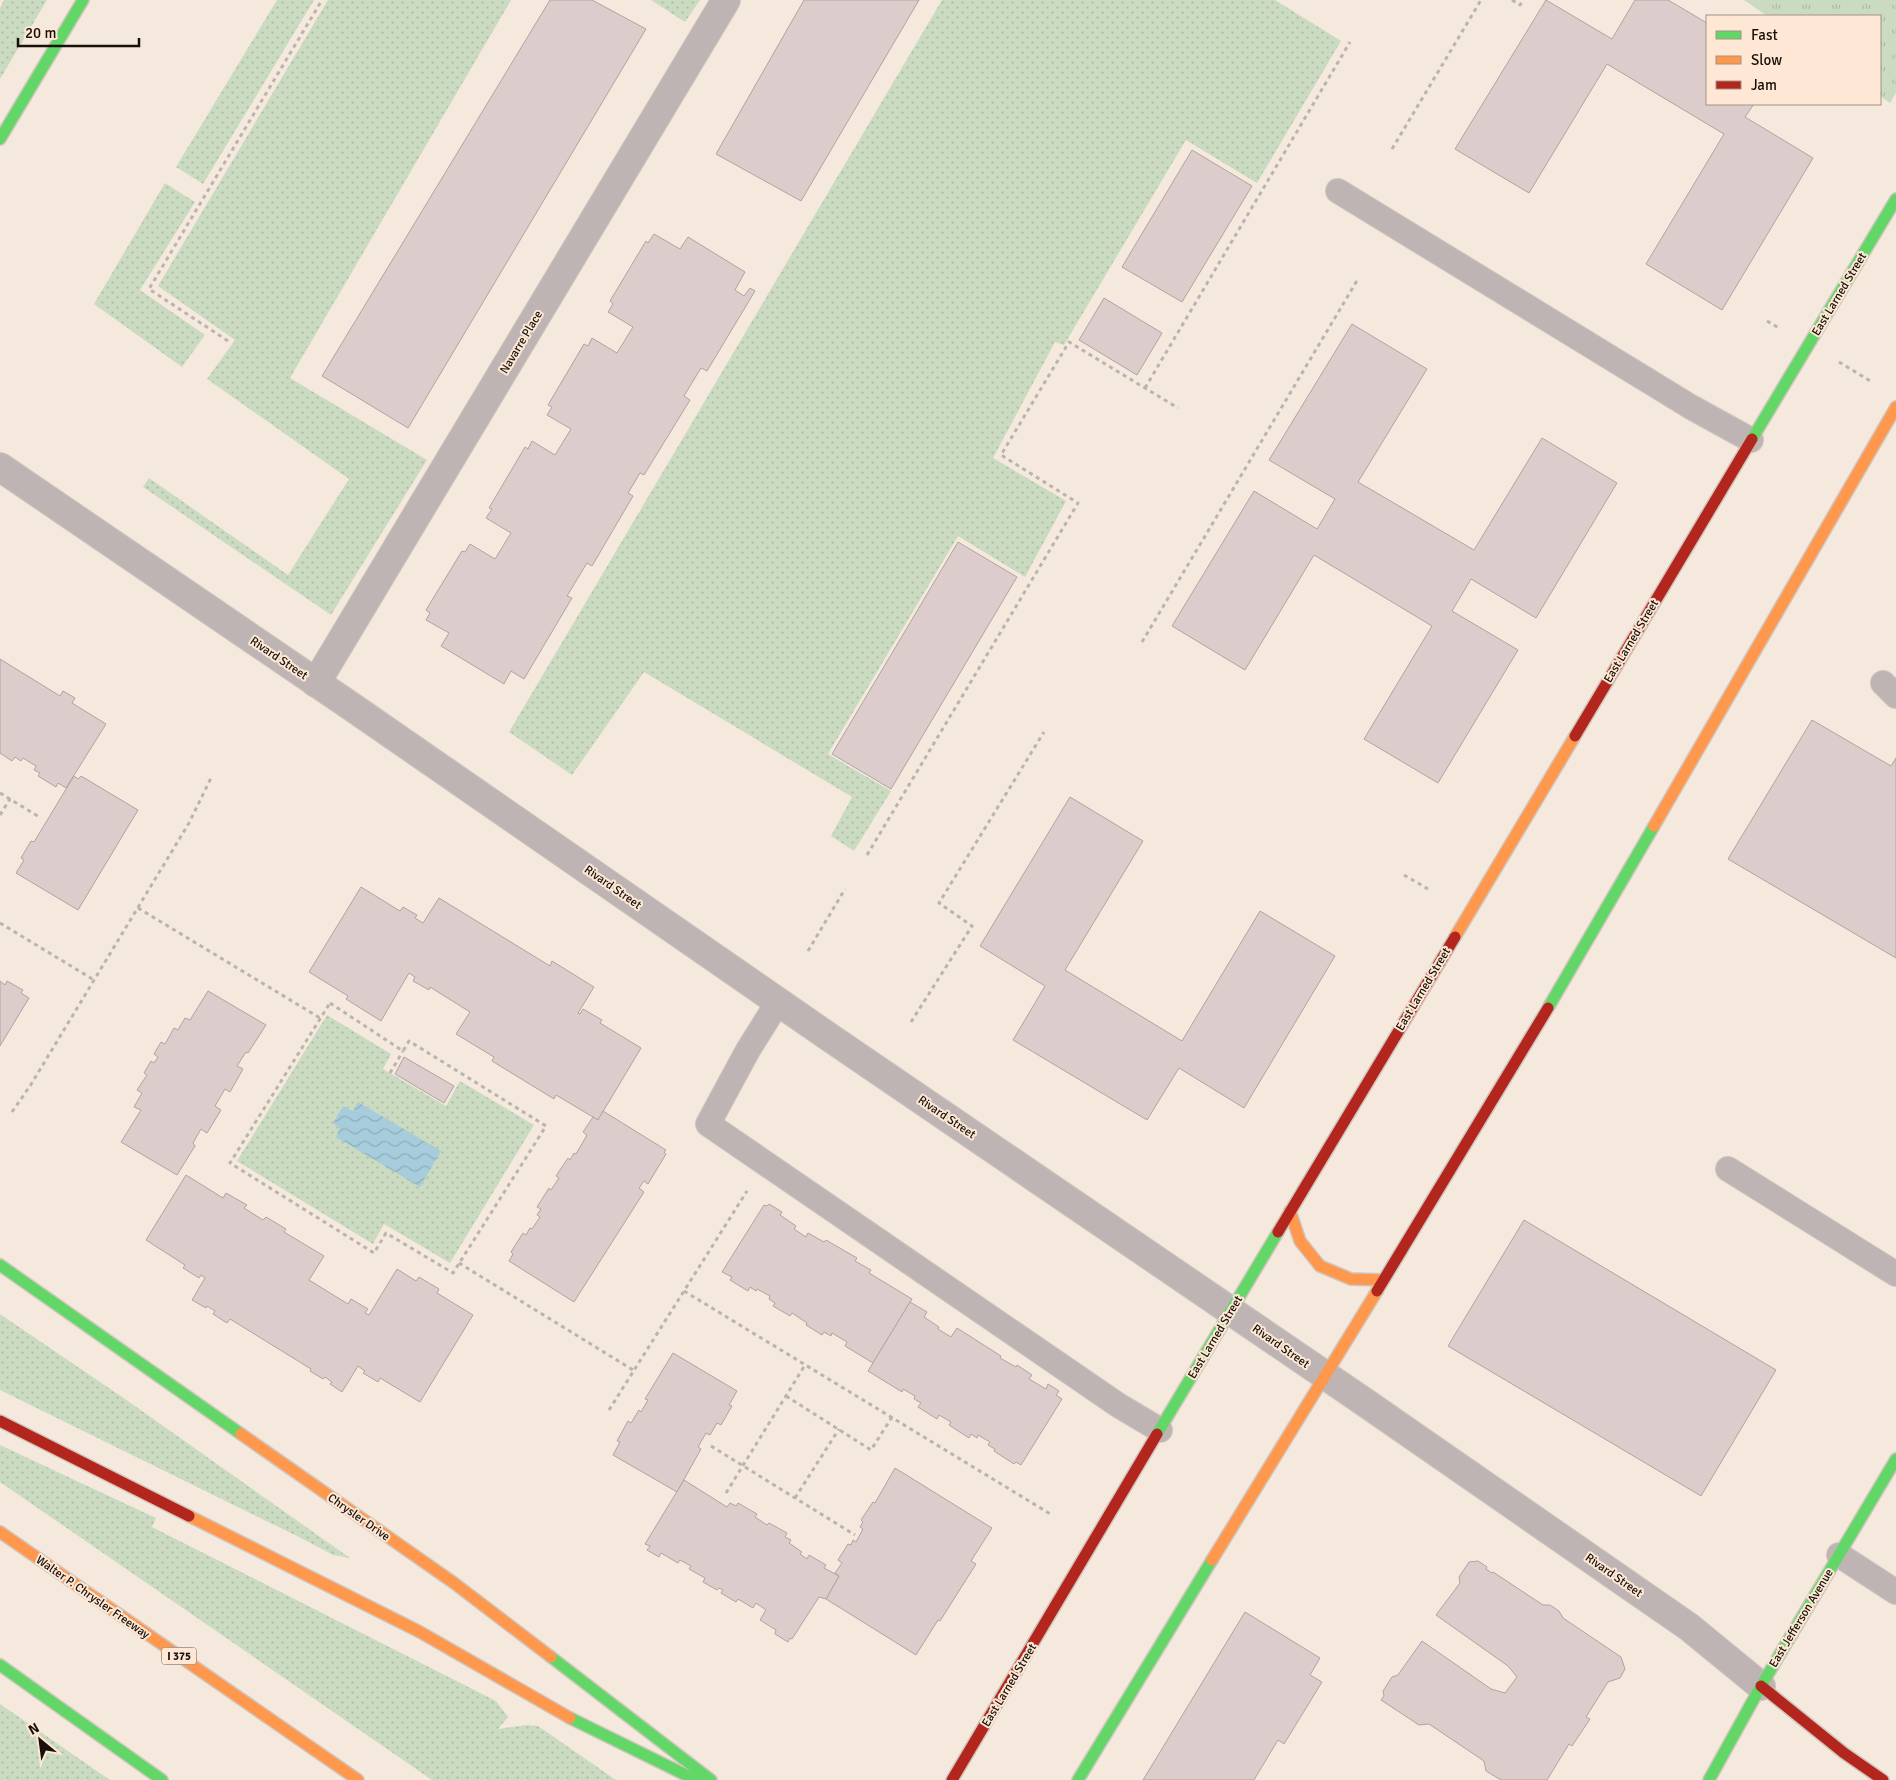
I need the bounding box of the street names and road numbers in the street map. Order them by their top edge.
street label: East Larned Street [1809,250,1870,339]
street label: Navarre Place [497,308,546,376]
street label: East Larned Street [1601,597,1662,686]
street label: Rivard Street [247,634,310,683]
street label: Rivard Street [581,862,644,913]
street label: East Larned Street [1393,945,1454,1034]
street label: Rivard Street [915,1093,978,1142]
street label: East Larned Street [1185,1293,1246,1382]
street label: Rivard Street [1249,1321,1312,1372]
street label: Chrysler Drive [325,1490,393,1544]
street label: Rivard Street [1582,1550,1645,1601]
street label: Walter P. Chrysler Freeway [33,1552,153,1643]
street label: East Jefferson Avenue [1766,1566,1837,1670]
street label: East Larned Street [979,1641,1040,1730]
road number: I 375 [162,1648,196,1664]

